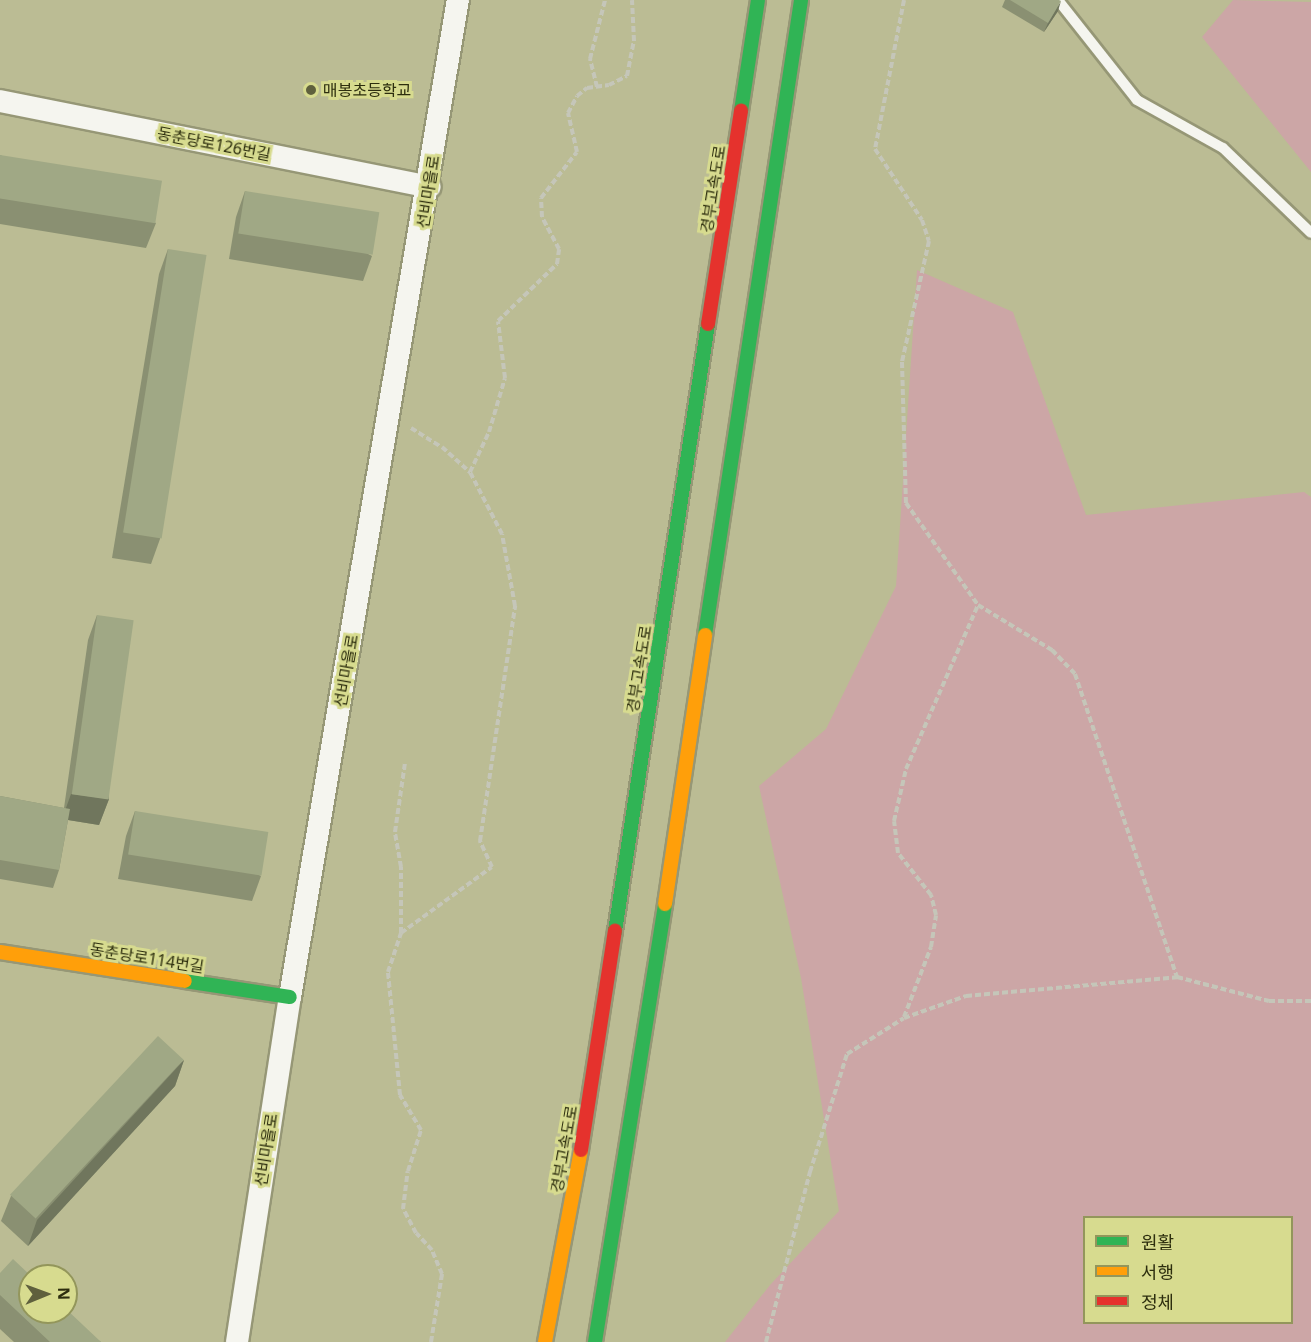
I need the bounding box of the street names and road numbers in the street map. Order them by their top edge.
street label: 동춘당로126번길 [155,124,273,164]
street label: 경부고속도로 [697,144,729,234]
street label: 선비마을로 [413,154,443,230]
street label: 경부고속도로 [623,624,655,714]
street label: 선비마을로 [330,633,362,709]
street label: 동춘당로114번길 [88,939,206,977]
street label: 경부고속도로 [547,1104,581,1194]
street label: 선비마을로 [251,1112,281,1188]

